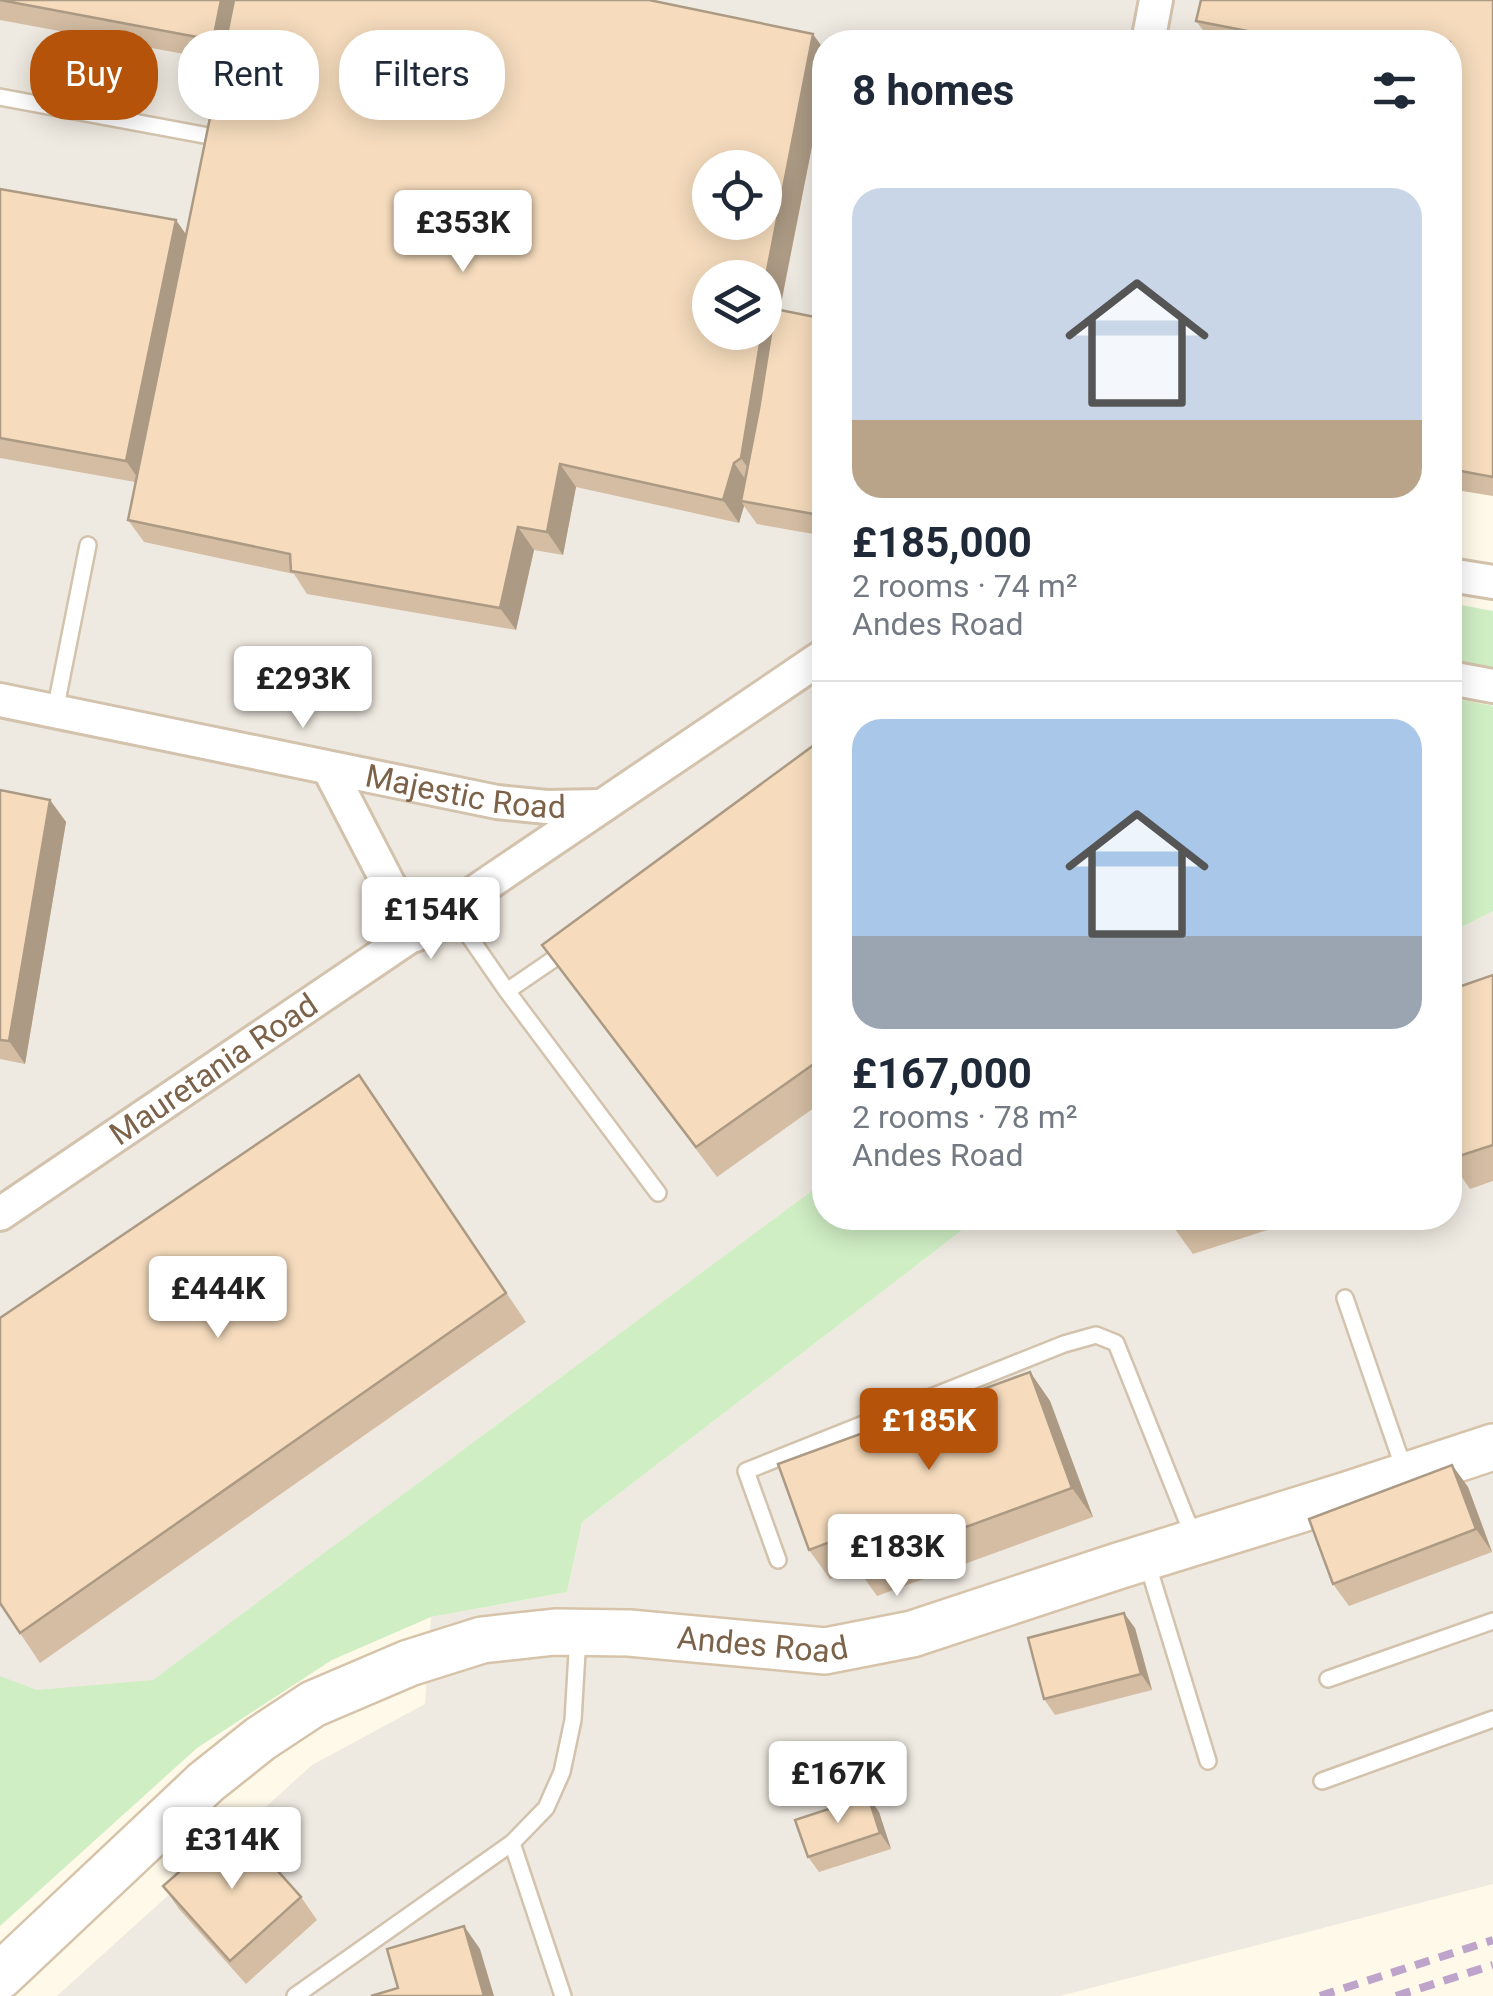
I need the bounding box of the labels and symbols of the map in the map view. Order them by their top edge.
pin: £353K [393,190,533,275]
pin: £293K [233,646,373,731]
street label: Majestic Road [362,756,566,826]
pin: £154K [361,877,501,962]
street label: Mauretania Road [103,986,325,1153]
pin: £444K [148,1256,288,1341]
pin: £185K [859,1388,999,1473]
pin: £183K [827,1514,967,1599]
street label: Andes Road [675,1619,851,1670]
pin: £167K [768,1741,908,1826]
pin: £314K [162,1807,302,1892]

